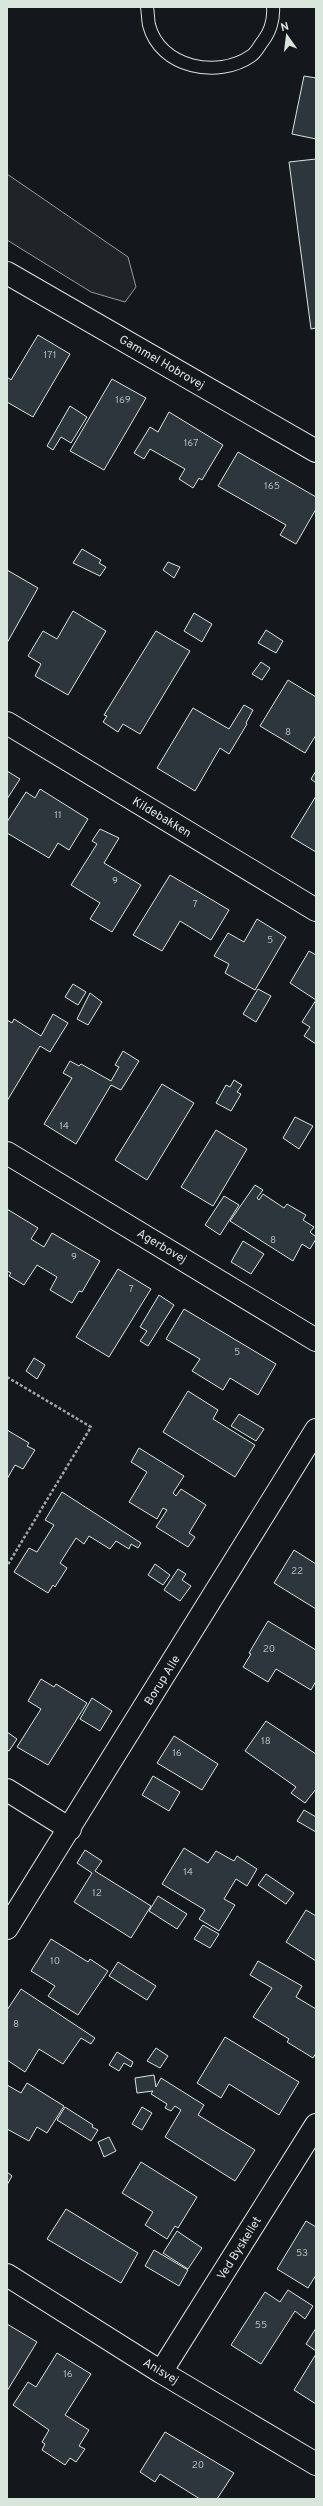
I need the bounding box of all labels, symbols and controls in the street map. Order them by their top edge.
north arrow [267,16,307,56]
text: N [279,20,290,35]
street label: Gammel Hobrovej [116,332,207,394]
house number: 171 [44,349,56,362]
house number: 169 [115,394,131,407]
house number: 167 [184,437,198,450]
house number: 165 [264,480,280,493]
house number: 8 [285,726,291,739]
street label: Kildebakken [129,794,194,842]
house number: 11 [54,809,62,822]
house number: 9 [112,875,118,888]
house number: 7 [192,898,198,911]
house number: 5 [267,934,273,947]
house number: 14 [59,1120,69,1133]
street label: Agerbovej [134,1226,189,1268]
house number: 8 [270,1234,276,1247]
house number: 9 [71,1251,77,1264]
house number: 7 [128,1283,134,1296]
house number: 5 [234,1346,240,1359]
house number: 22 [291,1565,303,1578]
house number: 20 [263,1643,275,1656]
street label: Borup Alle [141,1653,184,1709]
house number: 18 [261,1735,271,1748]
house number: 16 [172,1747,182,1760]
house number: 14 [183,1866,193,1879]
house number: 12 [92,1887,102,1900]
house number: 10 [50,1955,60,1968]
house number: 8 [13,2018,19,2031]
street label: Ved Byskellet [214,2214,266,2283]
house number: 53 [296,2247,308,2260]
house number: 55 [255,2319,267,2332]
street label: Anisvej [140,2355,181,2389]
house number: 16 [63,2368,73,2381]
house number: 20 [192,2459,204,2472]

